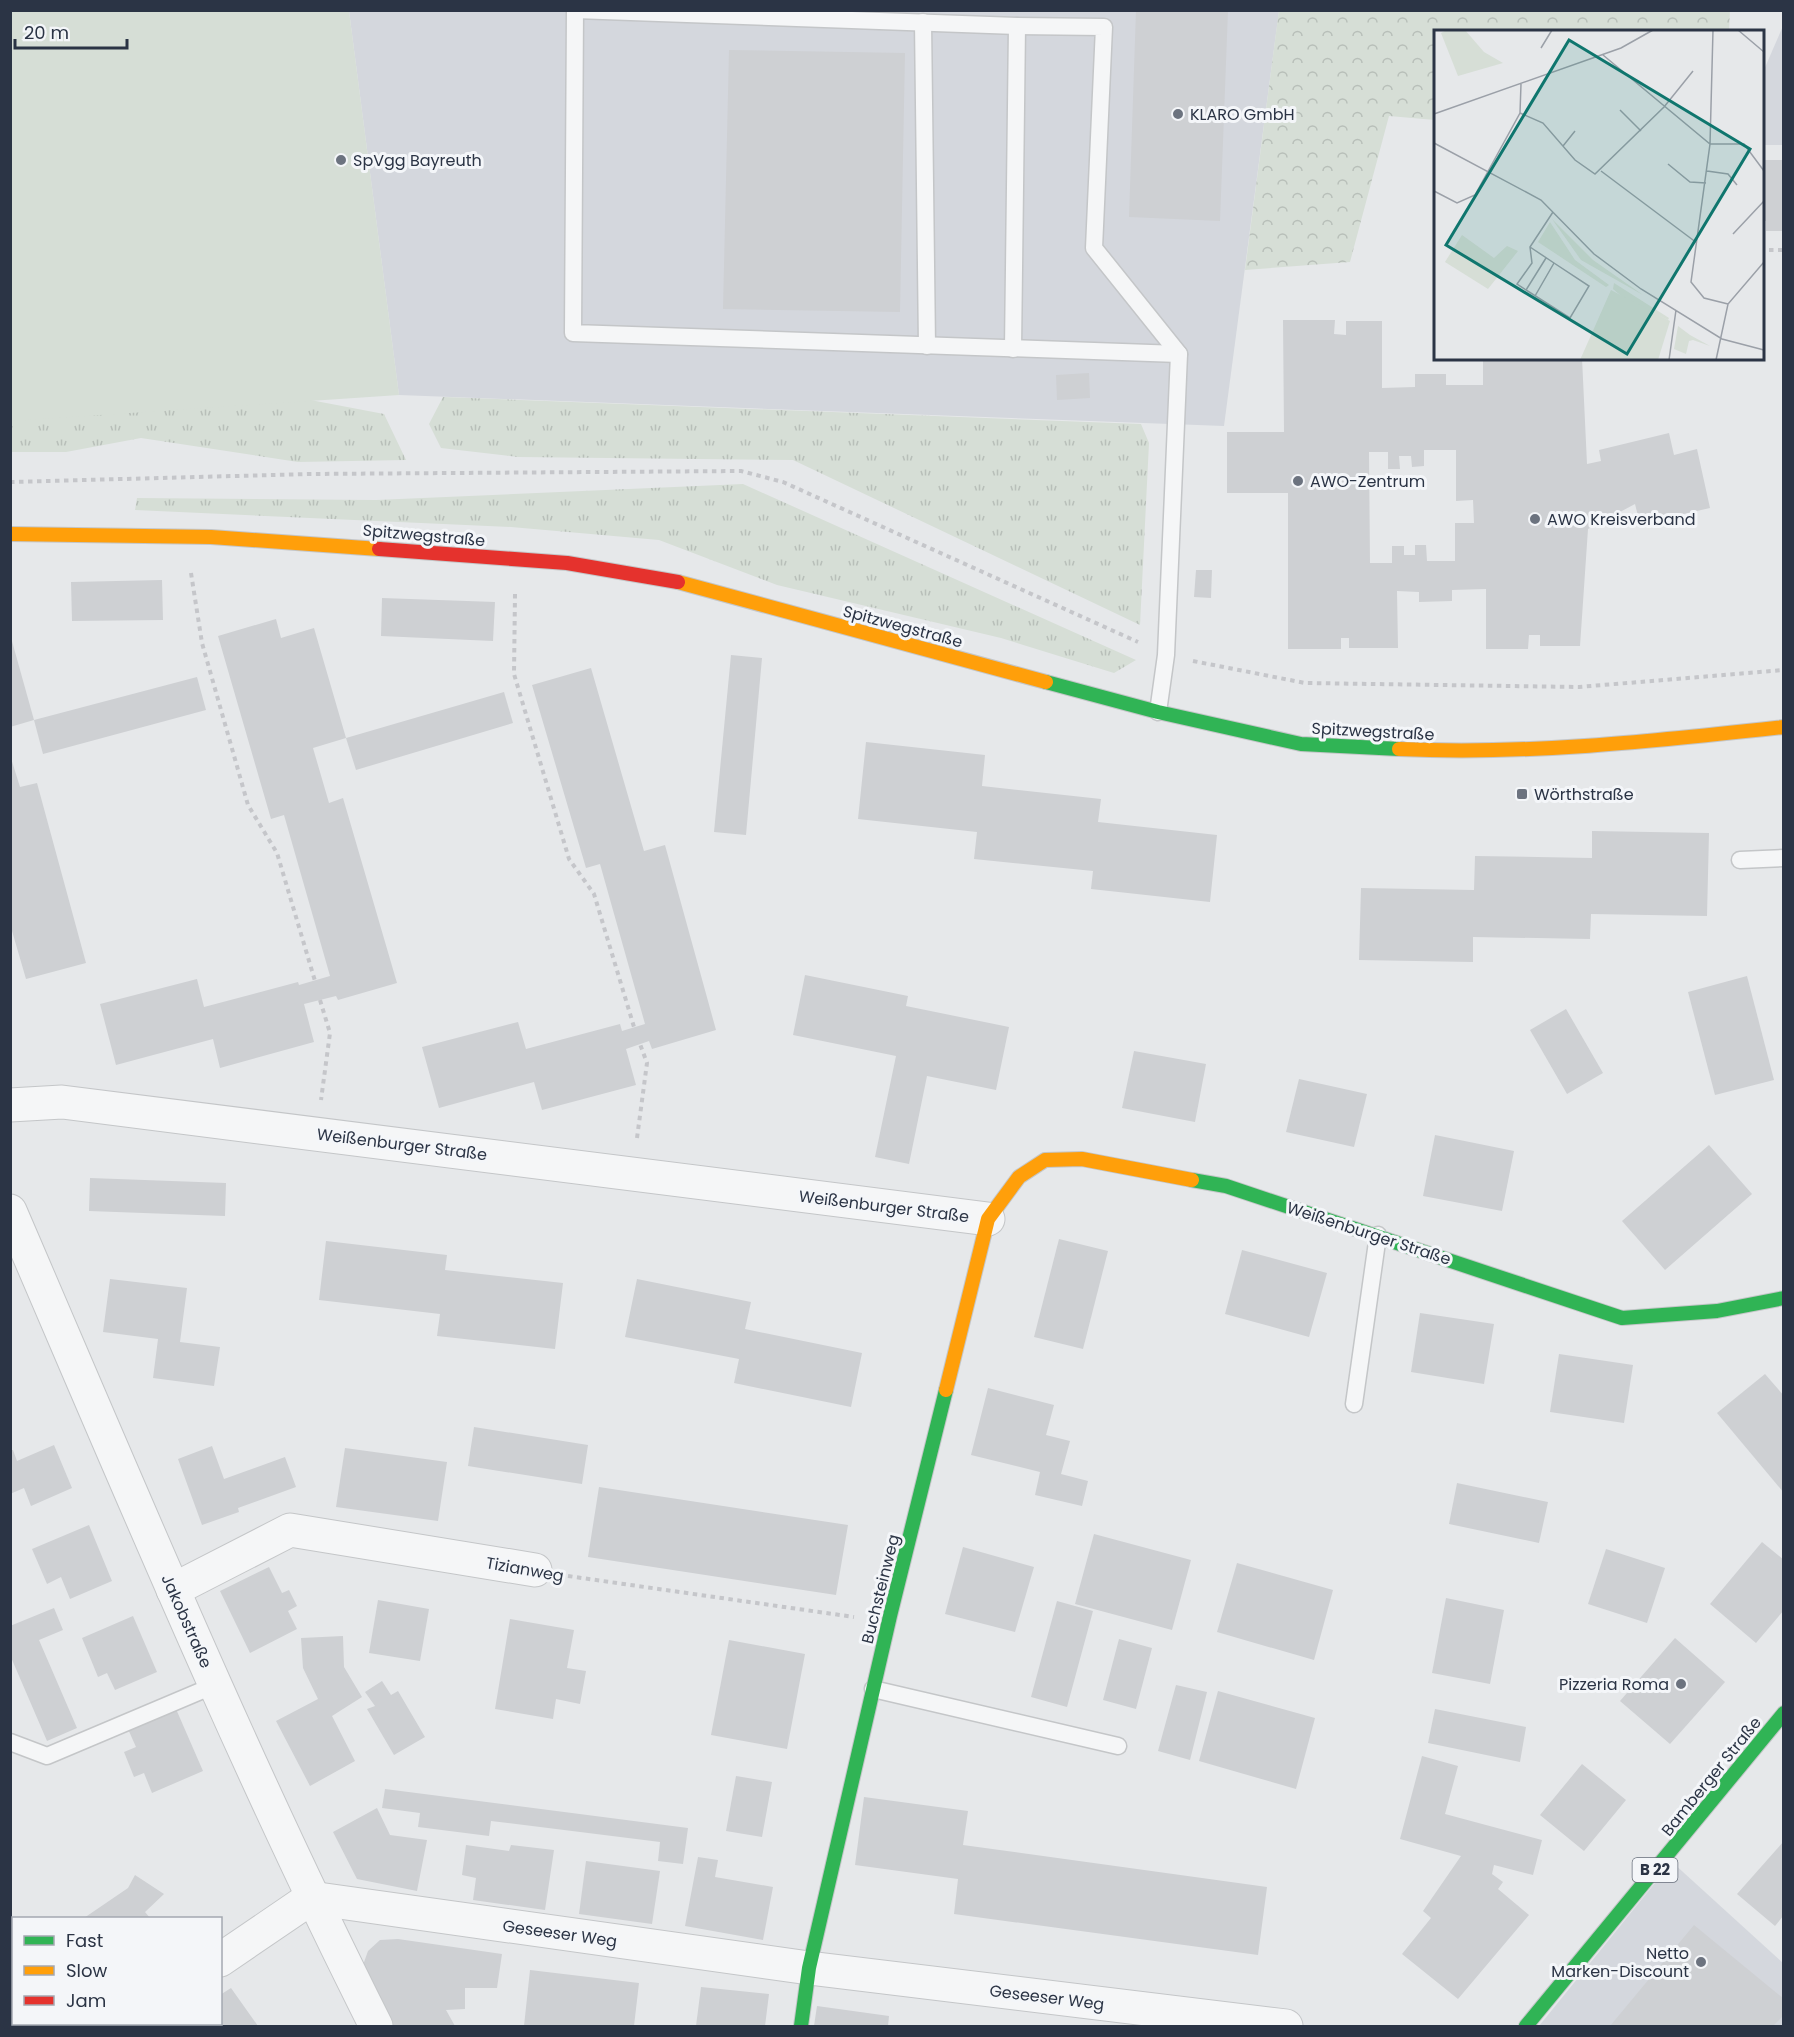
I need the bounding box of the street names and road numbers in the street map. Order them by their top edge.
street label: Spitzwegstraße [362,519,486,552]
street label: Spitzwegstraße [841,599,965,654]
street label: Spitzwegstraße [1311,717,1435,746]
street label: Weißenburger Straße [315,1123,488,1166]
street label: Weißenburger Straße [797,1185,970,1228]
street label: Weißenburger Straße [1284,1196,1454,1271]
street label: Buchsteinweg [856,1532,905,1646]
street label: Tizianweg [484,1551,566,1588]
street label: Jakobstraße [156,1571,217,1672]
street label: Bamberger Straße [1656,1712,1767,1841]
road number: B 22 [1632,1858,1678,1882]
street label: Geseeser Weg [501,1914,619,1953]
street label: Geseeser Weg [988,1979,1106,2016]

